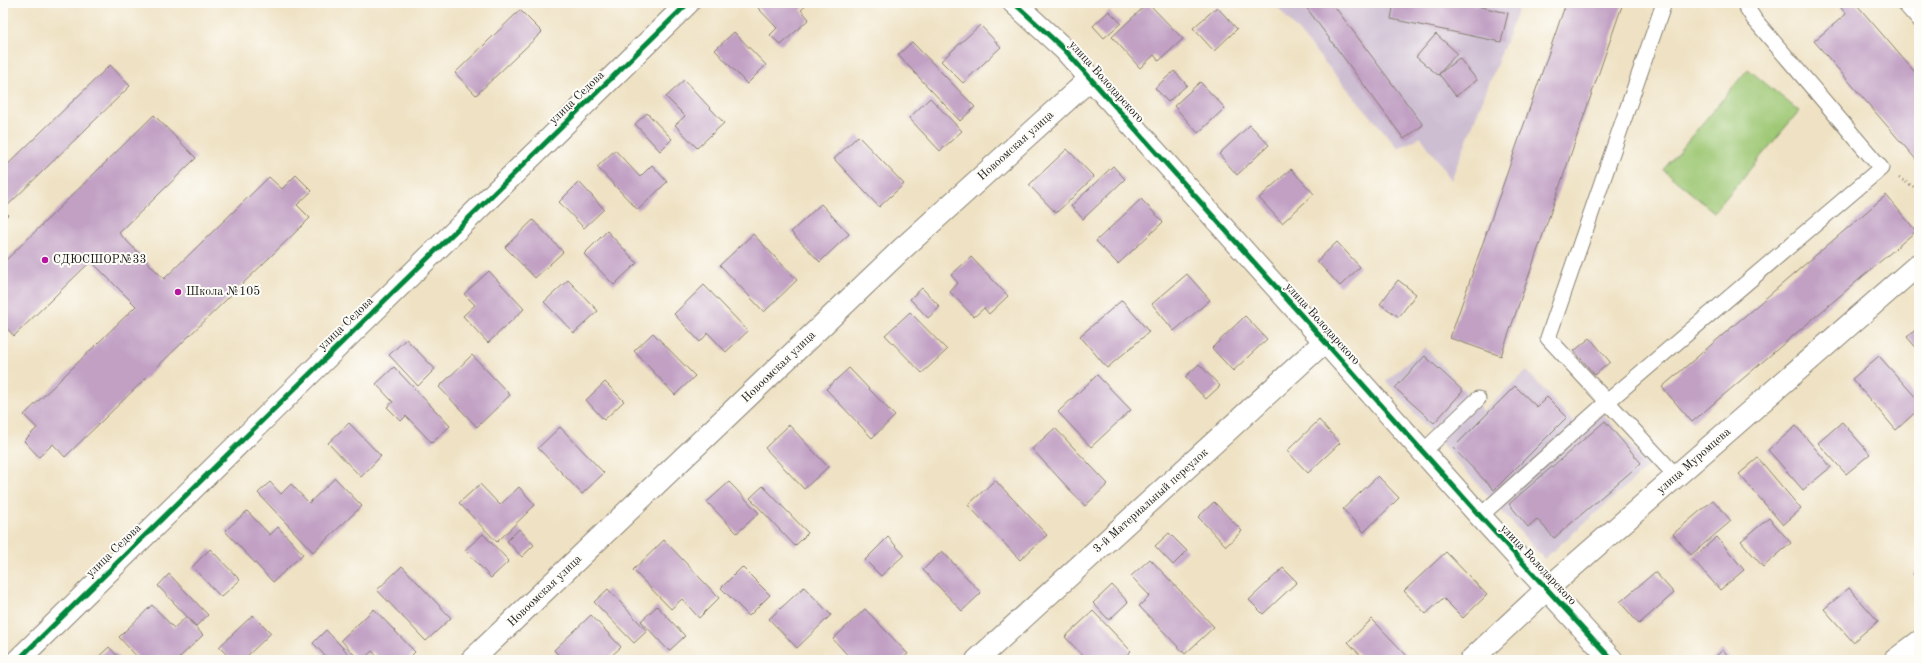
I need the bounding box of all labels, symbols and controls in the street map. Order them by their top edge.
street label: улица Володарского [1066,39,1146,125]
street label: улица Седова [547,69,607,127]
street label: Новоомская улица [976,109,1056,183]
place label: СДЮСШОР№33 [53,254,147,266]
marker: СДЮСШОР№33 [40,255,50,265]
street label: улица Володарского [1282,281,1362,367]
place label: Школа №105 [186,285,260,298]
marker: Школа №105 [173,287,183,297]
street label: улица Седова [316,295,376,353]
street label: Новоомская улица [740,329,818,405]
street label: улица Муромцева [1655,426,1733,496]
street label: 3-й Материальный переулок [1091,446,1211,556]
street label: улица Седова [84,522,144,580]
street label: улица Володарского [1498,522,1578,608]
street label: Новоомская улица [506,553,584,629]

